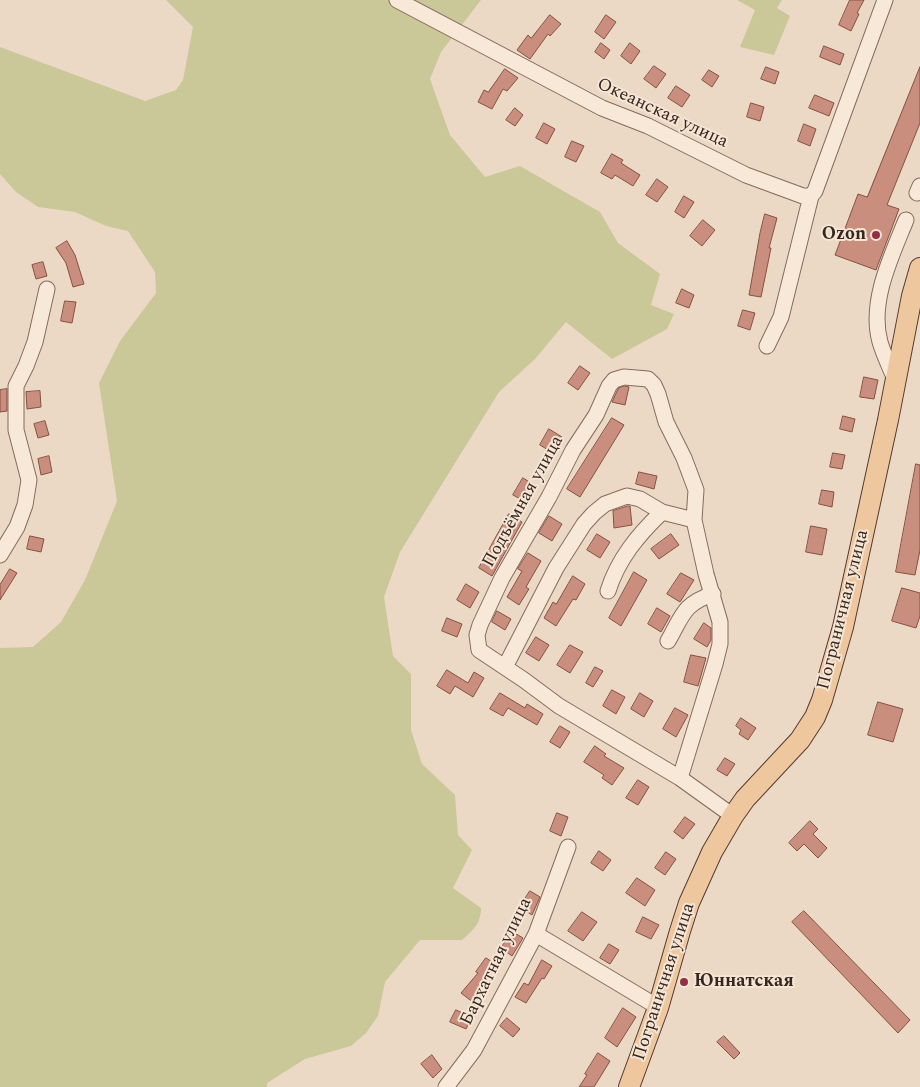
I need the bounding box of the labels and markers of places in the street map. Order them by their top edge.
place label: Ozon [822,224,866,246]
marker: Ozon [870,229,882,241]
place label: Юннатская [694,971,794,993]
marker: Юннатская [678,976,690,988]

